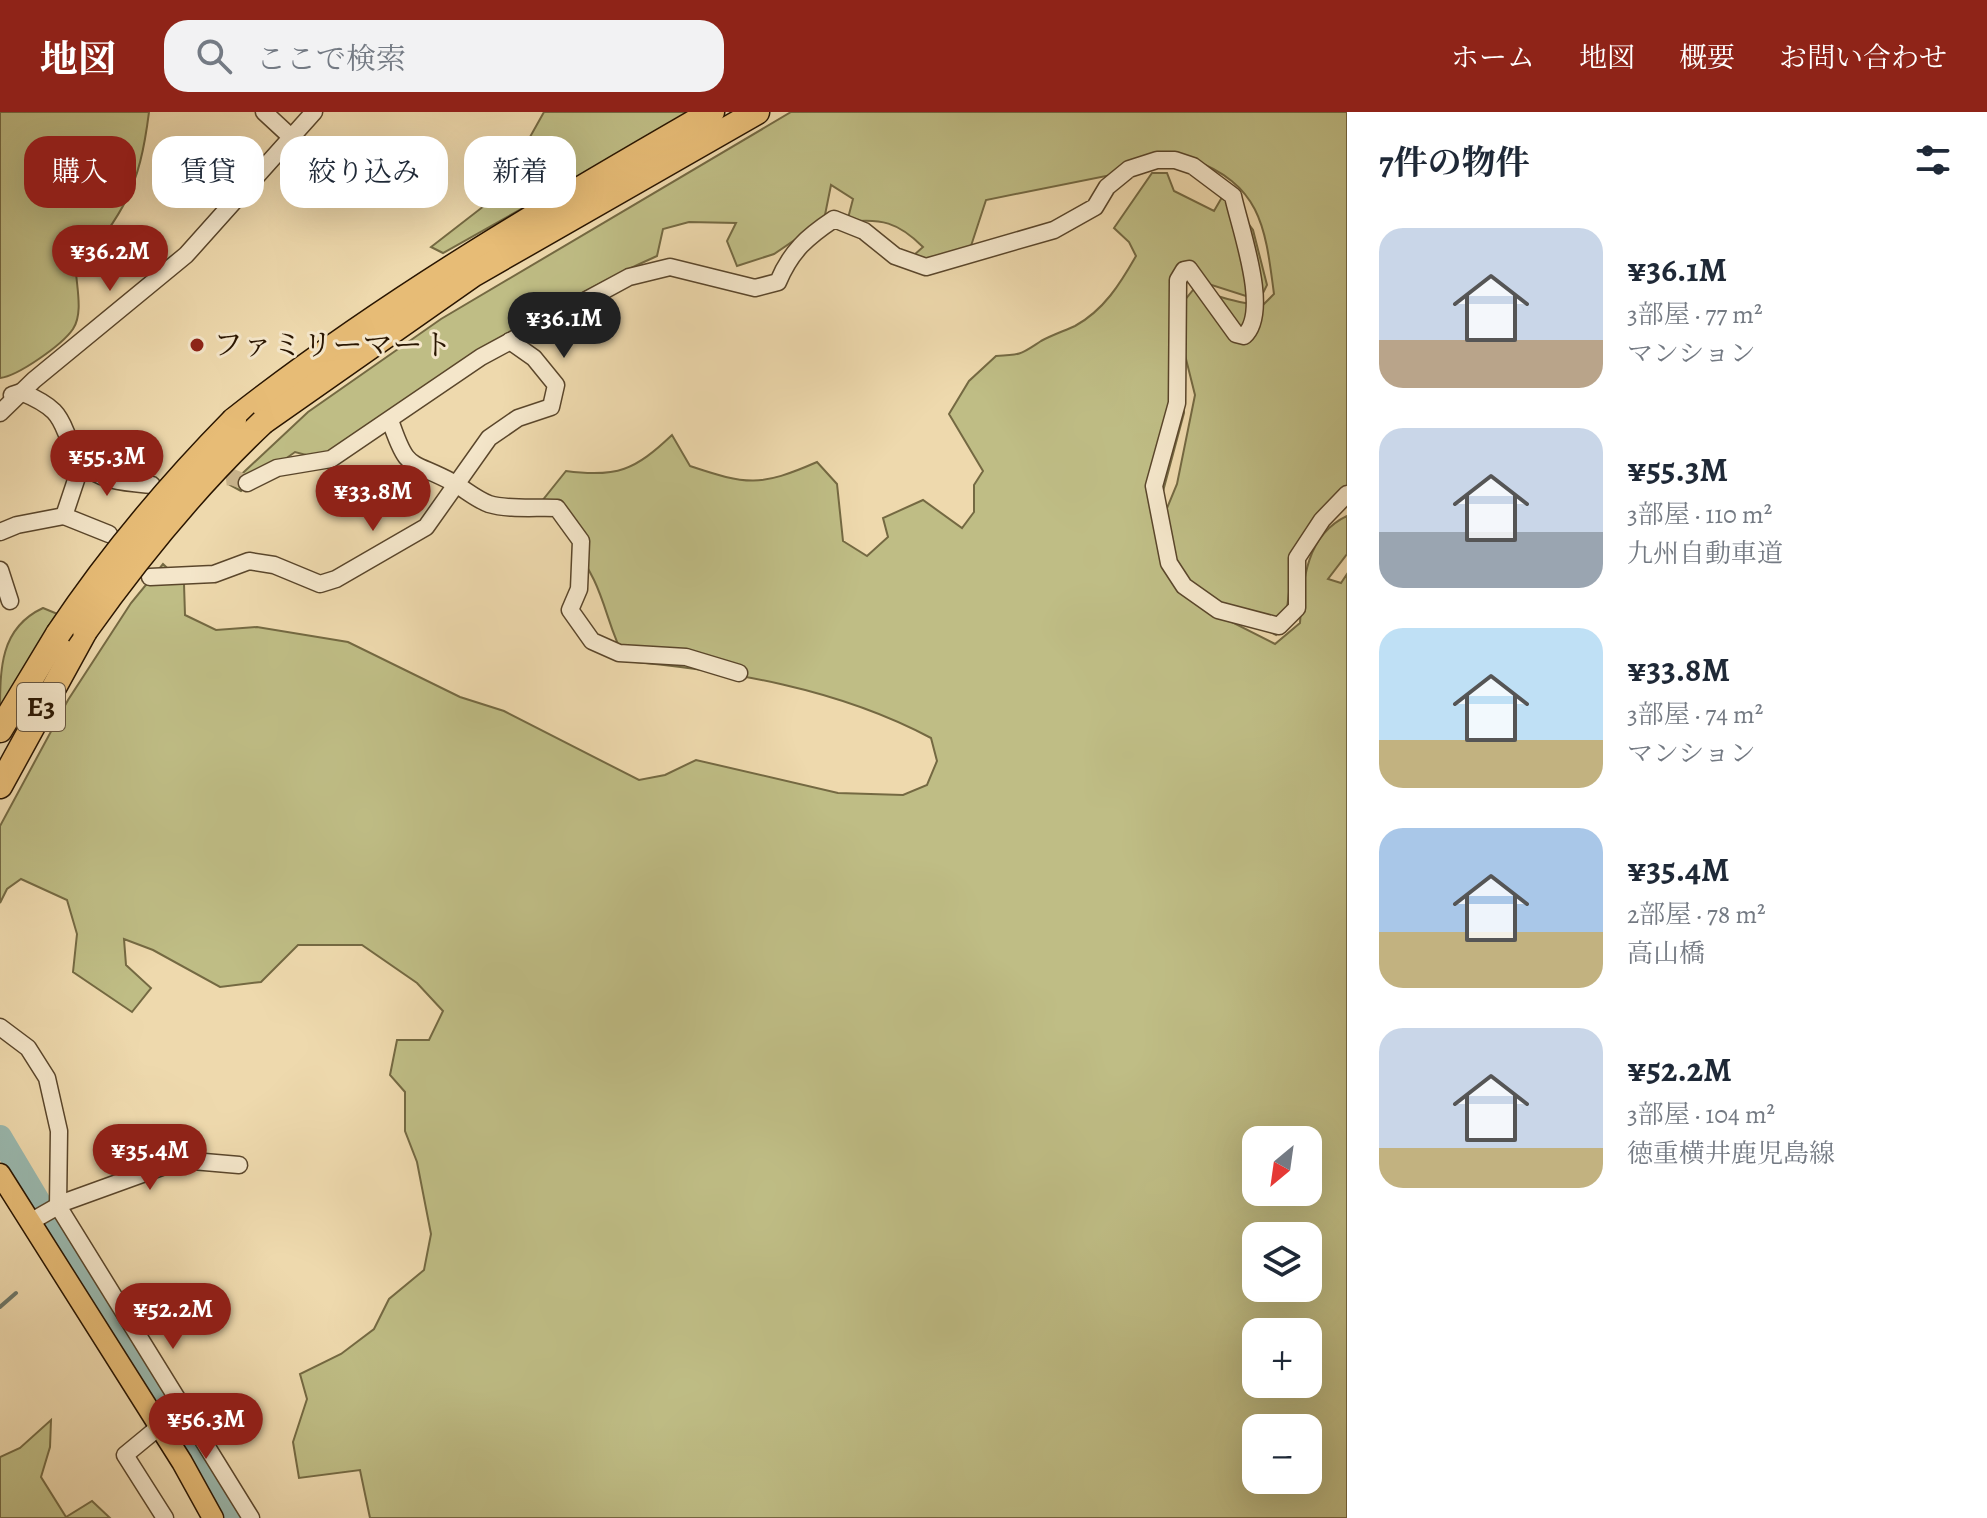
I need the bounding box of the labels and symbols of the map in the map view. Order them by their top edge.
pin: ¥36.2M [45,225,175,293]
pin: ¥36.1M [499,292,629,360]
place label: ファミリーマート [213,325,452,365]
marker: ファミリーマート [188,336,206,354]
pin: ¥55.3M [42,430,172,498]
pin: ¥33.8M [308,465,438,533]
road number: E3 [17,683,65,731]
pin: ¥35.4M [85,1124,215,1192]
north arrow [1242,1126,1322,1206]
pin: ¥52.2M [108,1283,238,1351]
pin: ¥56.3M [141,1393,271,1461]

